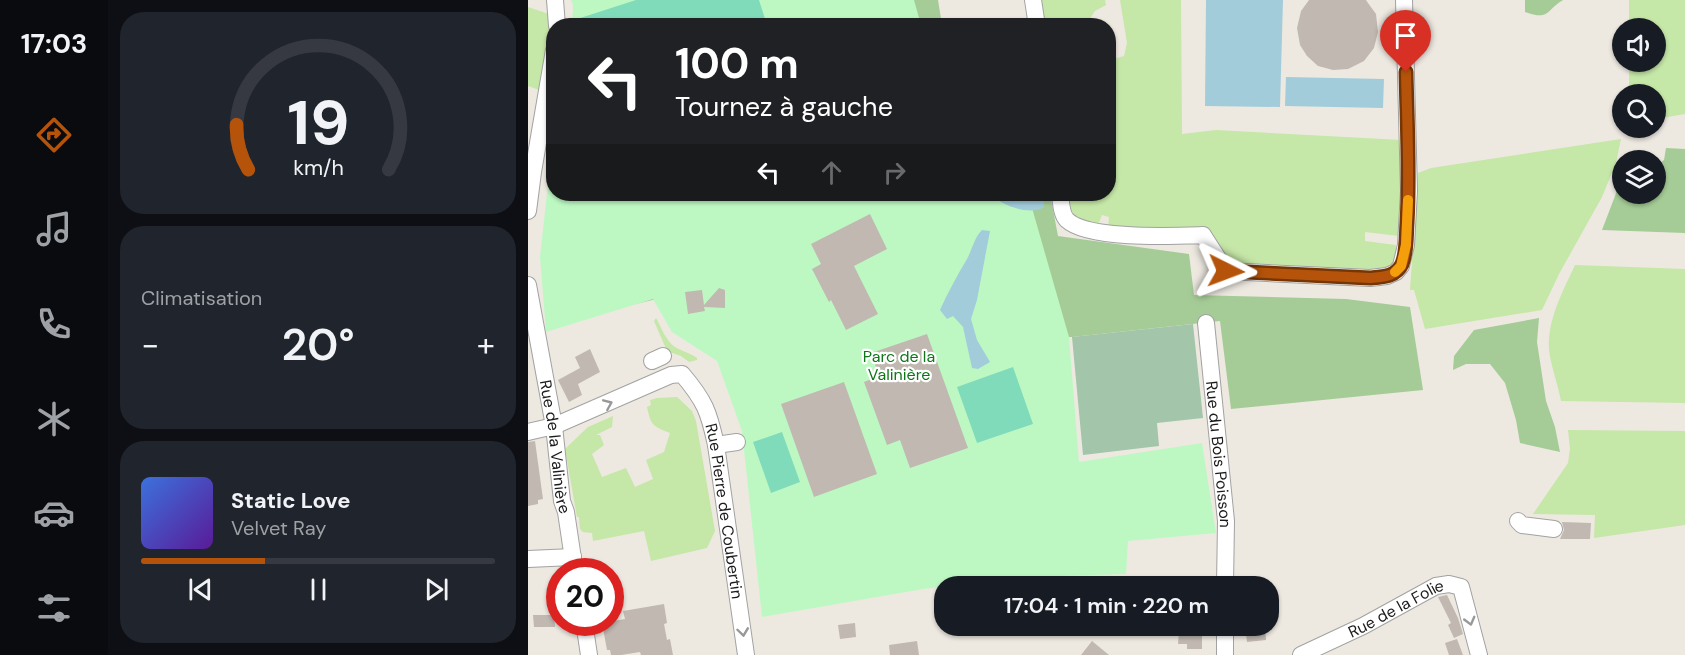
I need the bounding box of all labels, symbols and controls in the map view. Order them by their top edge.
pin [1380,10,1431,72]
map controls [1612,18,1666,204]
button: sound [1612,18,1666,72]
icon: arrive [1389,19,1422,52]
text: 17:03 [21,26,87,61]
text: 100 m [675,36,799,91]
icon: left [576,42,654,120]
text: 19 [287,82,349,163]
button: search [1612,84,1666,138]
text: Tournez à gauche [675,89,893,124]
icon: directions [33,114,75,156]
button: layers [1612,150,1666,204]
text: km/h [293,155,343,183]
icon: left [752,156,785,189]
icon: ahead [815,156,848,189]
icon: right [878,156,911,189]
icon: music [33,208,75,250]
position arrow [1194,239,1258,303]
text: Climatisation [141,285,262,311]
icon: phone [33,303,75,345]
text: 20° [281,315,355,374]
text: − [141,323,159,366]
text: + [477,323,495,366]
park label: Parc de la Valinière [863,346,935,385]
street label: Rue de la Valinière [535,378,576,517]
street label: Rue du Bois Poisson [1201,380,1236,528]
icon: climate [33,398,75,440]
one-way arrow [602,399,613,411]
street label: Rue Pierre de Coubertin [700,421,748,600]
text: Static Love [231,486,351,515]
icon: car [33,492,75,534]
text: Velvet Ray [231,515,326,541]
speed limit sign: 20 [546,558,624,636]
icon: previous [184,573,217,606]
icon: pause [302,573,335,606]
icon: next [420,573,453,606]
street label: Rue de la Folie [1345,575,1445,643]
icon: filters [33,587,75,629]
text: 17:04 · 1 min · 220 m [1004,591,1209,620]
one-way arrow [1462,616,1475,626]
one-way arrow [736,627,748,636]

